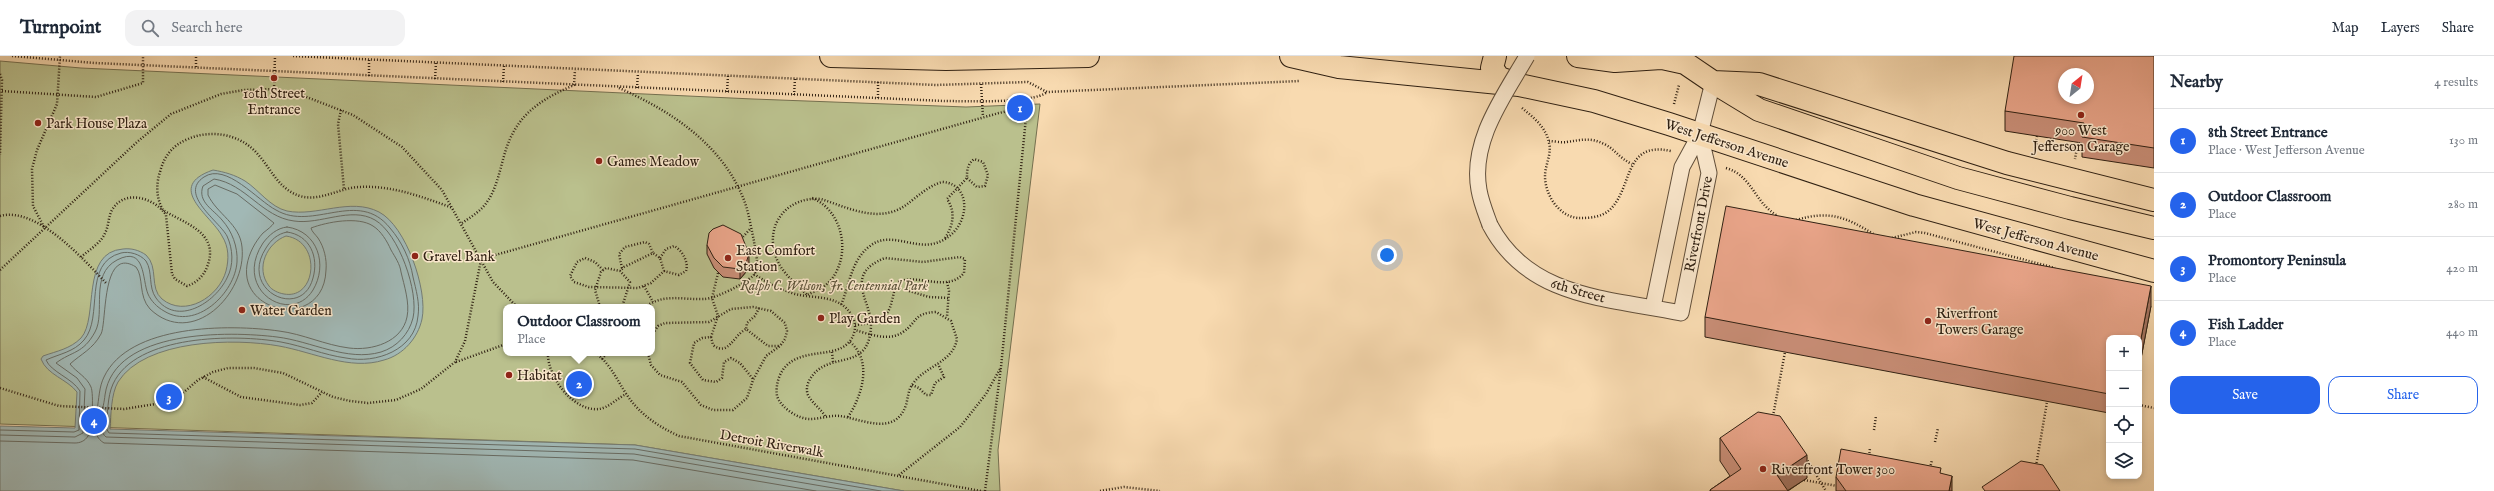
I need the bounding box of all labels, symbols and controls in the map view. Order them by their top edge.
search box [125,10,405,46]
text: Turnpoint [20,16,101,40]
icon: search [139,17,161,39]
text: Search here [171,18,243,37]
text: Map [2332,19,2359,37]
text: Layers [2381,19,2420,37]
text: Share [2442,19,2474,37]
north arrow [2058,68,2094,104]
text: Nearby [2170,72,2223,93]
marker: 10th Street Entrance [269,73,279,83]
text: 4 results [2434,74,2478,91]
place label: 10th Street Entrance [243,85,305,119]
pin: 1 [1007,93,1033,123]
marker: 900 West Jefferson Garage [2076,110,2086,120]
place label: Park House Plaza [46,115,148,133]
street label: West Jefferson Avenue [1662,115,1791,173]
marker: Park House Plaza [33,118,43,128]
place label: 900 West Jefferson Garage [2030,122,2130,156]
text: 8th Street Entrance [2208,123,2328,142]
text: 1 [2181,132,2185,149]
text: 130 m [2449,132,2478,149]
text: Place · West Jefferson Avenue [2208,142,2365,159]
place label: Games Meadow [607,153,700,171]
marker: Games Meadow [594,156,604,166]
street label: Riverfront Drive [1681,174,1717,274]
text: Outdoor Classroom [2208,187,2331,206]
text: 2 [2180,196,2186,213]
text: 280 m [2448,196,2478,213]
text: Place [2208,206,2236,223]
street label: West Jefferson Avenue [1971,215,2101,266]
place label: East Comfort Station [736,242,816,276]
your location [1377,245,1397,265]
place label: Gravel Bank [423,248,495,266]
marker: Gravel Bank [410,251,420,261]
text: Promontory Peninsula [2208,251,2346,270]
marker: East Comfort Station [723,253,733,263]
text: 3 [2181,260,2185,277]
text: 420 m [2446,260,2478,277]
text: Place [2208,270,2236,287]
street label: 6th Street [1548,275,1607,307]
park label: Ralph C. Wilson, Jr. Centennial Park [740,277,928,295]
place label: Water Garden [250,302,332,320]
popup [503,304,655,356]
marker: Water Garden [237,305,247,315]
place label: Riverfront Towers Garage [1936,305,2024,339]
place label: Play Garden [829,310,901,328]
text: Outdoor Classroom [517,312,641,331]
marker: Play Garden [816,313,826,323]
text: Fish Ladder [2208,315,2284,334]
marker: Riverfront Towers Garage [1923,316,1933,326]
text: 4 [2180,324,2186,341]
text: 440 m [2446,324,2478,341]
text: Place [517,331,546,348]
text: Place [2208,334,2236,351]
map controls [2106,335,2142,479]
button: + [2106,335,2142,371]
place label: Habitat [517,367,562,385]
pin: 2 [566,369,592,399]
marker: Habitat [504,370,514,380]
button: − [2106,371,2142,407]
button: Save [2170,376,2320,414]
button: Share [2328,376,2478,414]
pin: 3 [156,382,182,412]
pin: 4 [81,406,107,436]
button: locate [2106,407,2142,443]
street label: Detroit Riverwalk [718,426,826,462]
button: layers [2106,443,2142,479]
place label: Riverfront Tower 300 [1771,461,1895,479]
marker: Riverfront Tower 300 [1758,464,1768,474]

